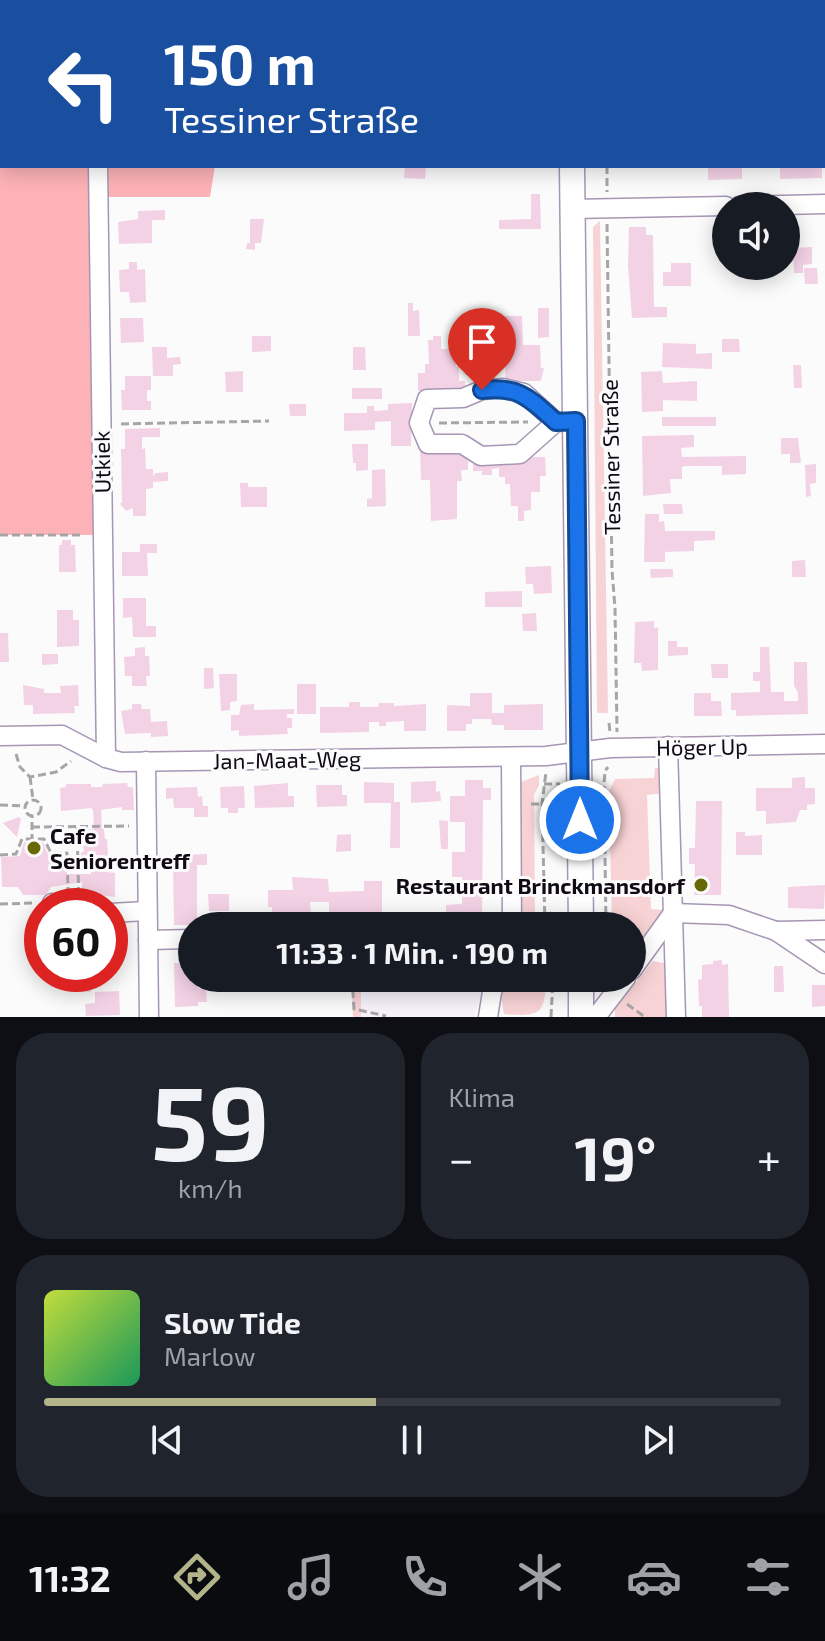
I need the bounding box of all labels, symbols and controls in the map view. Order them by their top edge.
text: 150 m [164,29,316,96]
icon: left [32,32,136,136]
text: Tessiner Straße [164,97,419,140]
map controls [712,192,800,280]
button: sound [712,192,800,280]
pin [448,308,516,390]
icon: arrive [460,320,504,364]
street label: Tessiner Straße [596,379,624,535]
street label: Utkiek [87,430,115,494]
street label: Höger Up [656,732,748,760]
street label: Jan-Maat-Weg [213,745,361,773]
position arrow [538,778,622,862]
place label: Cafe Seniorentreff [50,822,191,873]
marker: Cafe Seniorentreff [25,839,43,857]
place label: Restaurant Brinckmansdorf [396,872,686,898]
marker: Restaurant Brinckmansdorf [692,876,710,894]
speed limit sign: 60 [24,888,128,992]
text: 11:33 · 1 Min. · 190 m [276,934,548,970]
text: 59 [151,1057,270,1182]
text: Klima [449,1081,515,1112]
text: 19° [575,1121,656,1193]
text: − [449,1131,474,1184]
text: + [757,1131,781,1184]
text: km/h [178,1172,243,1203]
text: Slow Tide [164,1304,301,1340]
text: Marlow [164,1340,255,1371]
icon: previous [145,1418,189,1462]
icon: pause [390,1418,434,1462]
icon: next [636,1418,680,1462]
icon: directions [169,1549,225,1605]
icon: music [283,1549,339,1605]
icon: phone [397,1549,453,1605]
icon: climate [512,1549,568,1605]
icon: car [626,1549,682,1605]
icon: filters [740,1549,796,1605]
text: 11:32 [29,1556,111,1599]

